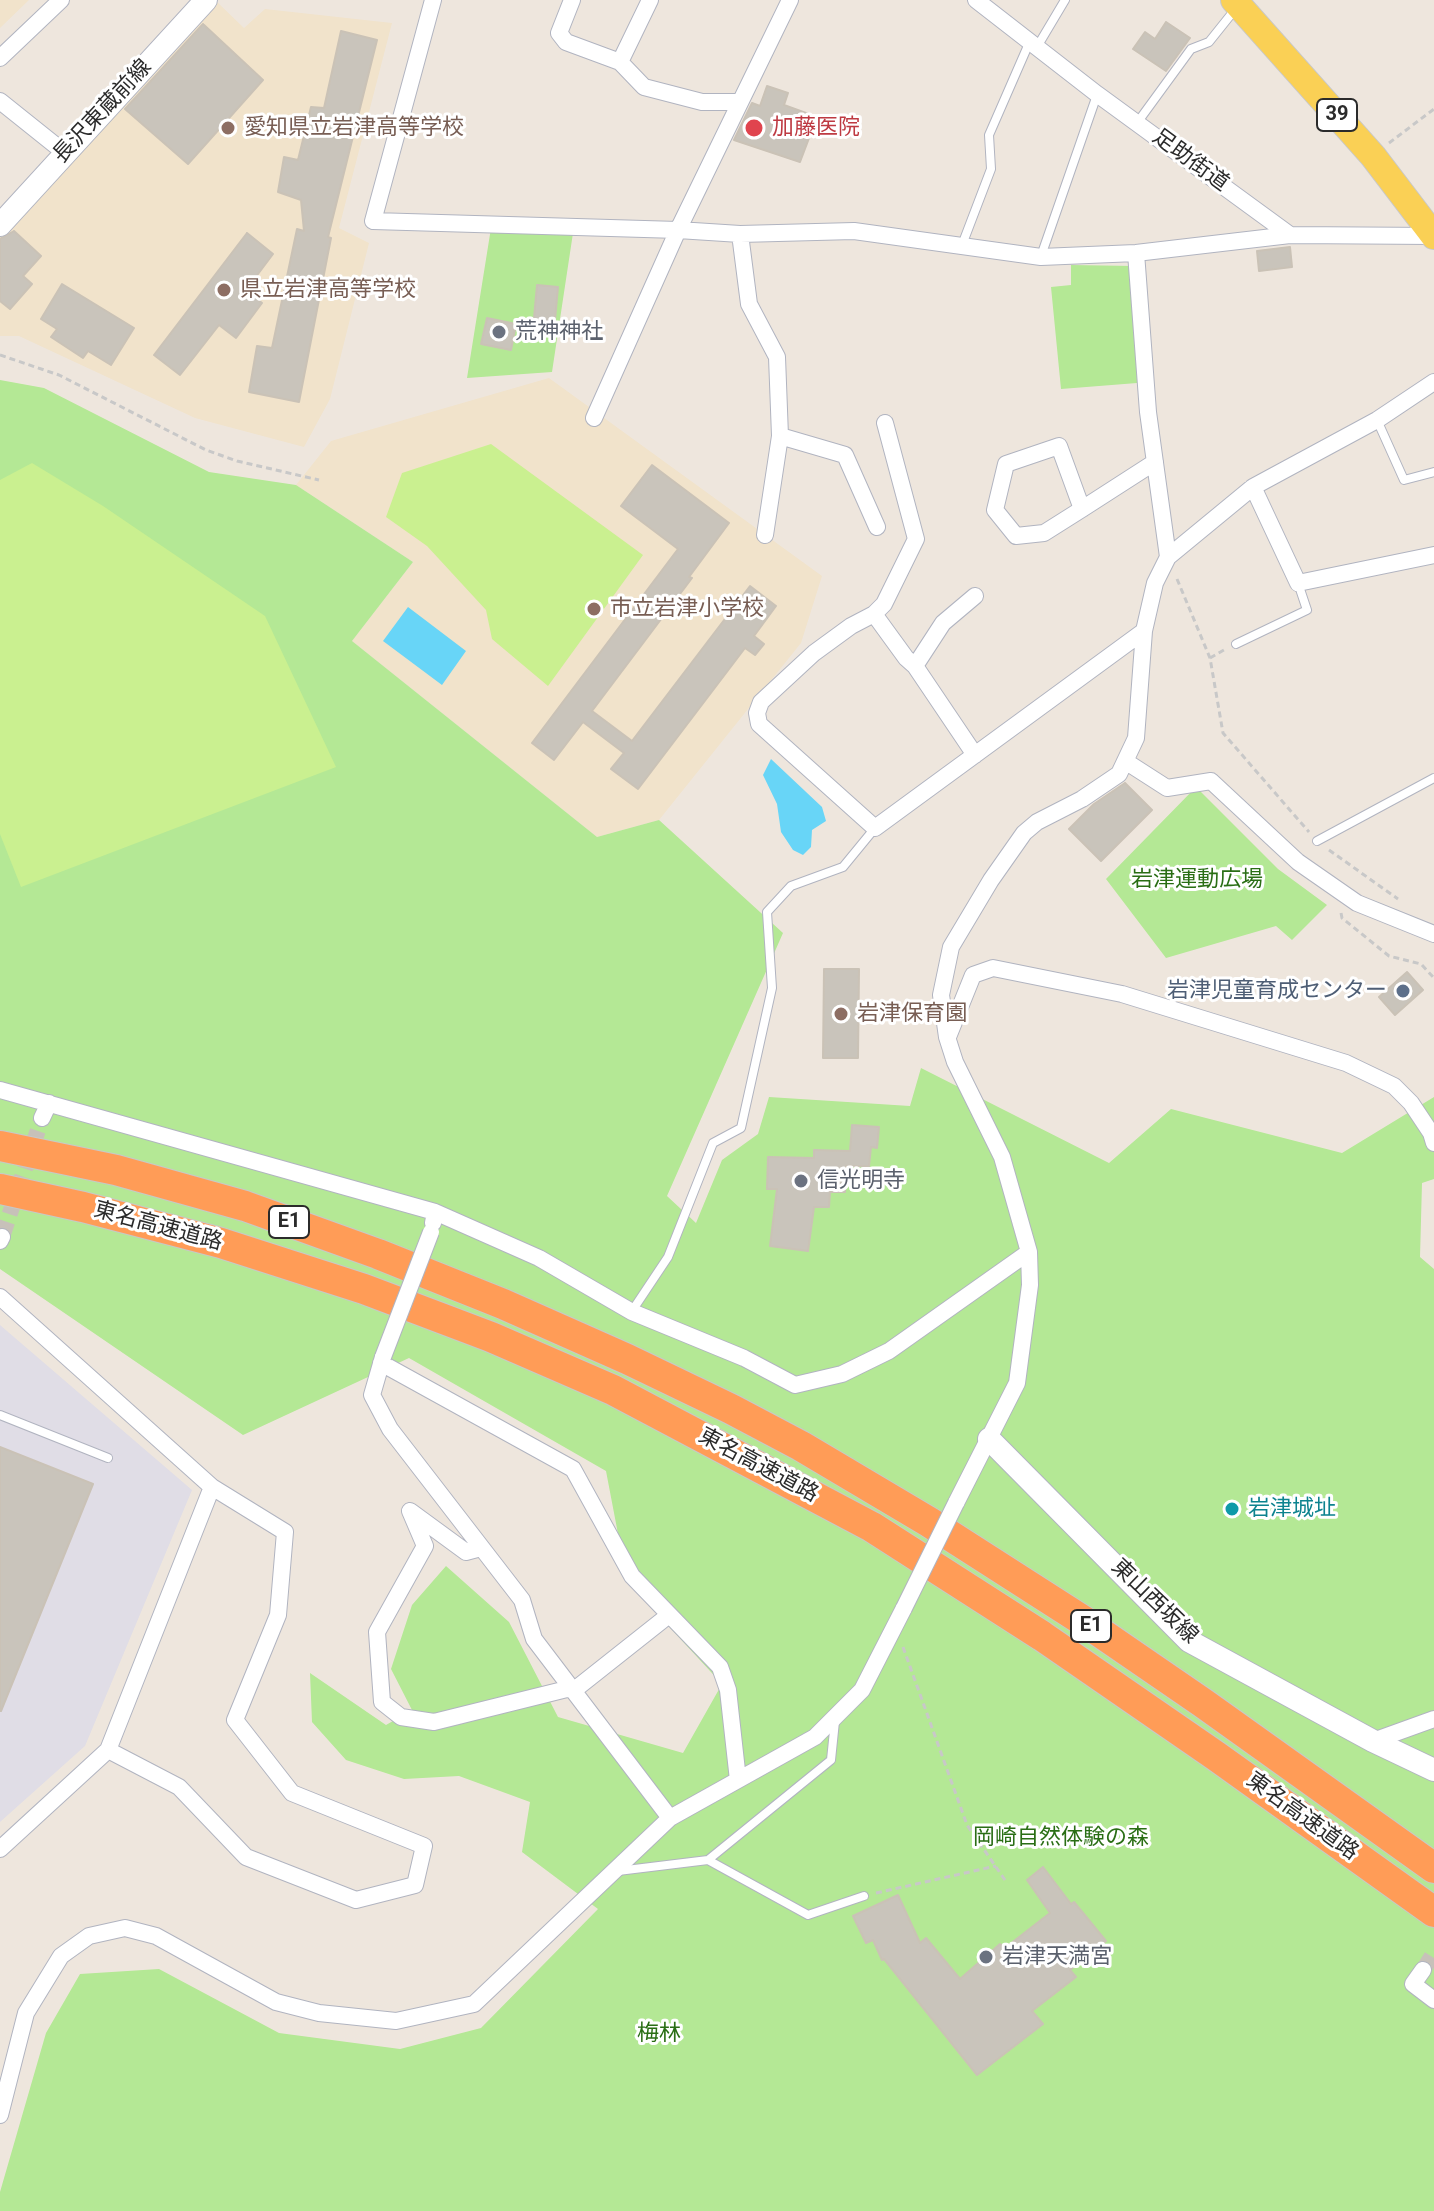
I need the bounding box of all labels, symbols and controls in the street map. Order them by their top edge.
street label: 長沢東蔵前線 [48,55,158,169]
road number: 39 [1317,99,1357,131]
place label: 愛知県立岩津高等学校 [244,115,464,141]
place label: 加藤医院 [772,115,860,141]
marker: 加藤医院 [743,117,765,139]
marker: 愛知県立岩津高等学校 [219,119,237,137]
street label: 足助街道 [1147,124,1233,198]
place label: 県立岩津高等学校 [240,277,416,303]
marker: 県立岩津高等学校 [215,281,233,299]
place label: 荒神神社 [515,319,603,345]
marker: 荒神神社 [490,323,508,341]
place label: 市立岩津小学校 [610,596,764,622]
marker: 市立岩津小学校 [585,600,603,618]
park label: 岩津運動広場 [1131,867,1263,893]
place label: 岩津児童育成センター [1167,978,1387,1004]
marker: 岩津児童育成センター [1394,982,1412,1000]
place label: 岩津保育園 [857,1001,967,1027]
marker: 岩津保育園 [832,1005,850,1023]
place label: 信光明寺 [817,1168,905,1194]
marker: 信光明寺 [792,1172,810,1190]
street label: 東名高速道路 [91,1197,225,1257]
road number: E1 [269,1206,309,1238]
street label: 東名高速道路 [694,1423,822,1509]
place label: 岩津城址 [1248,1496,1336,1522]
marker: 岩津城址 [1223,1500,1241,1518]
street label: 東山西坂線 [1105,1554,1203,1650]
road number: E1 [1071,1610,1111,1642]
street label: 東名高速道路 [1241,1768,1363,1866]
park label: 岡崎自然体験の森 [973,1825,1149,1851]
place label: 岩津天満宮 [1002,1944,1112,1970]
marker: 岩津天満宮 [977,1948,995,1966]
park label: 梅林 [637,2021,681,2047]

